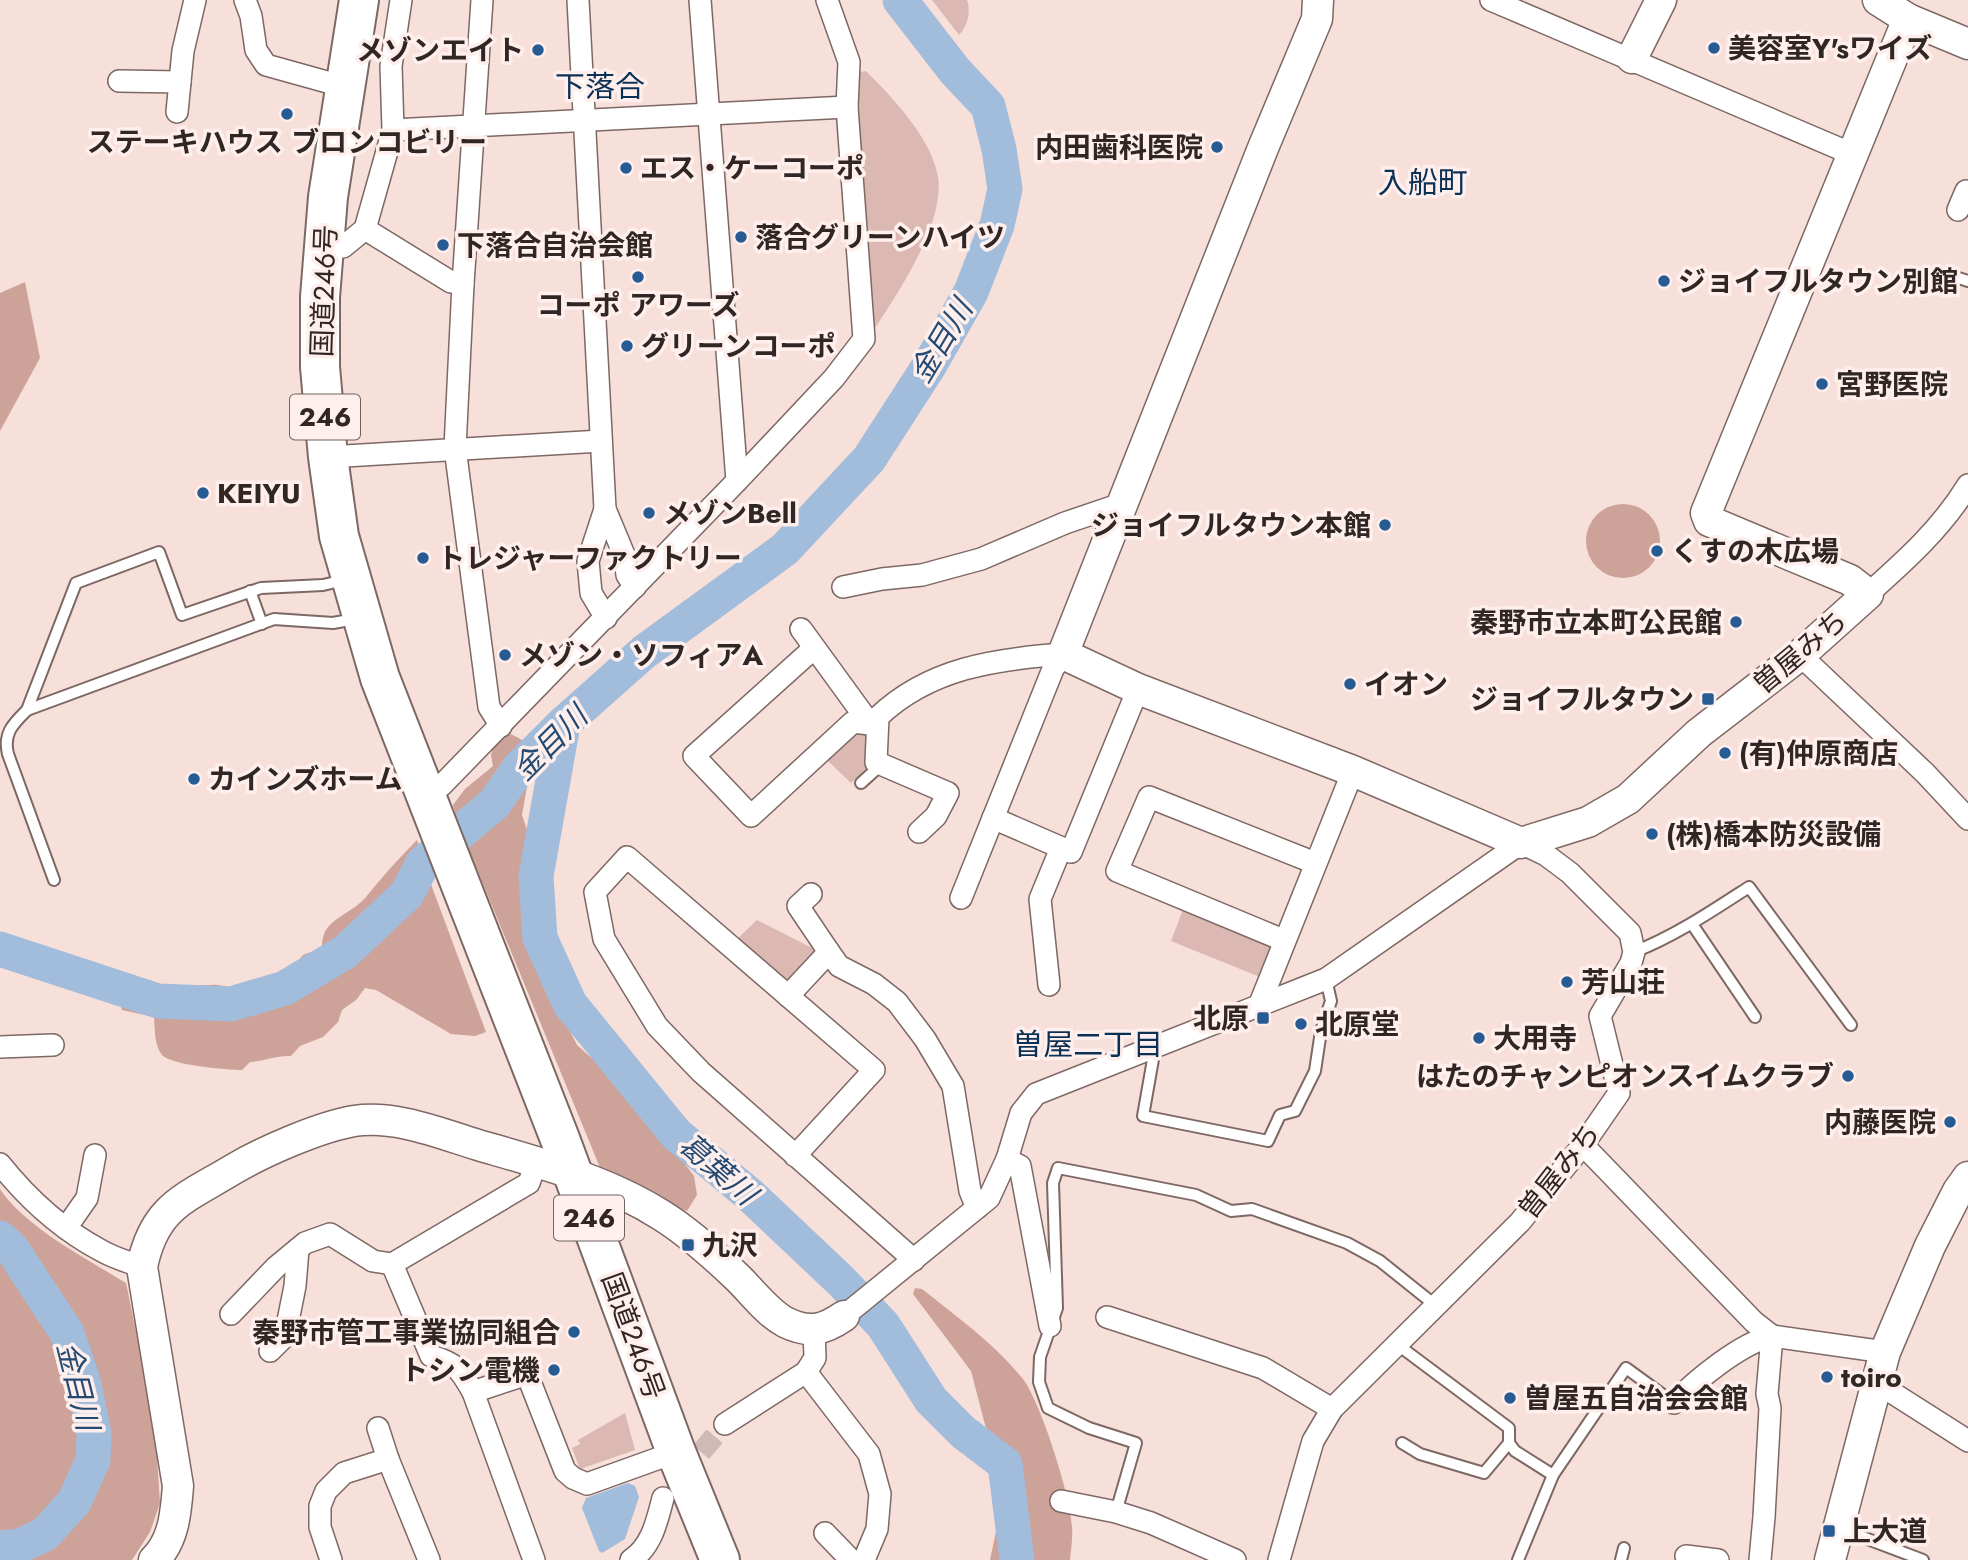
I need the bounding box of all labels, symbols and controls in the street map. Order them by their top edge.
place label: 美容室Y'sワイズ [1728,28,1932,69]
place label: メゾンエイト [356,30,524,71]
marker: 美容室Y'sワイズ [1706,40,1722,56]
marker: メゾンエイト [530,42,546,58]
district label: 下落合 [555,65,645,108]
marker: ステーキハウス ブロンコビリー [279,106,295,122]
place label: ステーキハウス ブロンコビリー [87,122,487,163]
place label: 内田歯科医院 [1035,127,1203,168]
marker: 内田歯科医院 [1209,139,1225,155]
place label: エス・ケーコーポ [640,148,864,189]
marker: エス・ケーコーポ [618,160,634,176]
district label: 入船町 [1378,161,1468,204]
place label: 落合グリーンハイツ [755,217,1005,258]
street label: 国道246号 [301,224,347,358]
place label: 下落合自治会館 [457,225,653,266]
marker: 落合グリーンハイツ [733,229,749,245]
marker: 下落合自治会館 [435,237,451,253]
place label: ジョイフルタウン別館 [1678,261,1958,302]
marker: コーポ アワーズ [630,269,646,285]
marker: ジョイフルタウン別館 [1656,273,1672,289]
place label: コーポ アワーズ [536,285,740,326]
water label: 金目川 [899,289,984,391]
place label: グリーンコーポ [641,326,836,367]
marker: グリーンコーポ [619,338,635,354]
place label: 宮野医院 [1836,364,1948,405]
marker: 宮野医院 [1814,376,1830,392]
road number: 246 [290,394,360,440]
place label: KEIYU [217,473,301,514]
marker: KEIYU [195,485,211,501]
place label: メゾンBell [663,493,797,534]
marker: メゾンBell [641,505,657,521]
place label: ジョイフルタウン本館 [1091,505,1371,546]
marker: ジョイフルタウン本館 [1377,517,1393,533]
place label: くすの木広場 [1671,531,1839,572]
place label: トレジャーファクトリー [437,538,742,579]
marker: くすの木広場 [1649,543,1665,559]
marker: トレジャーファクトリー [415,550,431,566]
street label: 曽屋みち [1744,600,1856,704]
place label: 秦野市立本町公民館 [1470,602,1722,643]
marker: 秦野市立本町公民館 [1728,614,1744,630]
place label: メゾン・ソフィアA [519,635,763,676]
marker: メゾン・ソフィアA [497,647,513,663]
place label: イオン [1364,664,1448,705]
marker: イオン [1342,676,1358,692]
place label: ジョイフルタウン [1470,679,1694,720]
marker: ジョイフルタウン [1700,691,1716,707]
water label: 金目川 [503,694,599,790]
place label: (有)仲原商店 [1739,733,1898,774]
marker: (有)仲原商店 [1717,745,1733,761]
place label: カインズホーム [208,759,403,800]
marker: カインズホーム [186,771,202,787]
place label: (株)橋本防災設備 [1666,814,1881,855]
marker: (株)橋本防災設備 [1644,826,1660,842]
place label: 芳山荘 [1581,962,1665,1003]
marker: 芳山荘 [1559,974,1575,990]
place label: 北原 [1193,998,1249,1039]
place label: 北原堂 [1315,1004,1399,1045]
marker: 北原 [1255,1010,1271,1026]
marker: 北原堂 [1293,1016,1309,1032]
place label: 大用寺 [1493,1018,1577,1059]
district label: 曽屋二丁目 [1013,1023,1163,1066]
marker: 大用寺 [1471,1030,1487,1046]
place label: はたのチャンピオンスイムクラブ [1416,1056,1834,1097]
marker: はたのチャンピオンスイムクラブ [1840,1068,1856,1084]
place label: 内藤医院 [1824,1102,1936,1143]
street label: 曽屋みち [1508,1114,1610,1228]
marker: 内藤医院 [1942,1114,1958,1130]
water label: 葛葉川 [670,1123,768,1217]
road number: 246 [554,1196,624,1240]
place label: 九沢 [702,1225,758,1266]
marker: 九沢 [680,1237,696,1253]
street label: 国道246号 [591,1267,675,1405]
place label: 秦野市管工事業協同組合 [252,1312,560,1353]
marker: 秦野市管工事業協同組合 [566,1324,582,1340]
water label: 金目川 [46,1337,110,1438]
place label: トシン電機 [400,1350,540,1391]
place label: toiro [1841,1357,1902,1398]
marker: トシン電機 [546,1362,562,1378]
marker: toiro [1819,1369,1835,1385]
place label: 曽屋五自治会会館 [1524,1378,1748,1419]
marker: 曽屋五自治会会館 [1502,1390,1518,1406]
place label: 上大道 [1843,1511,1927,1552]
marker: 上大道 [1821,1523,1837,1539]

